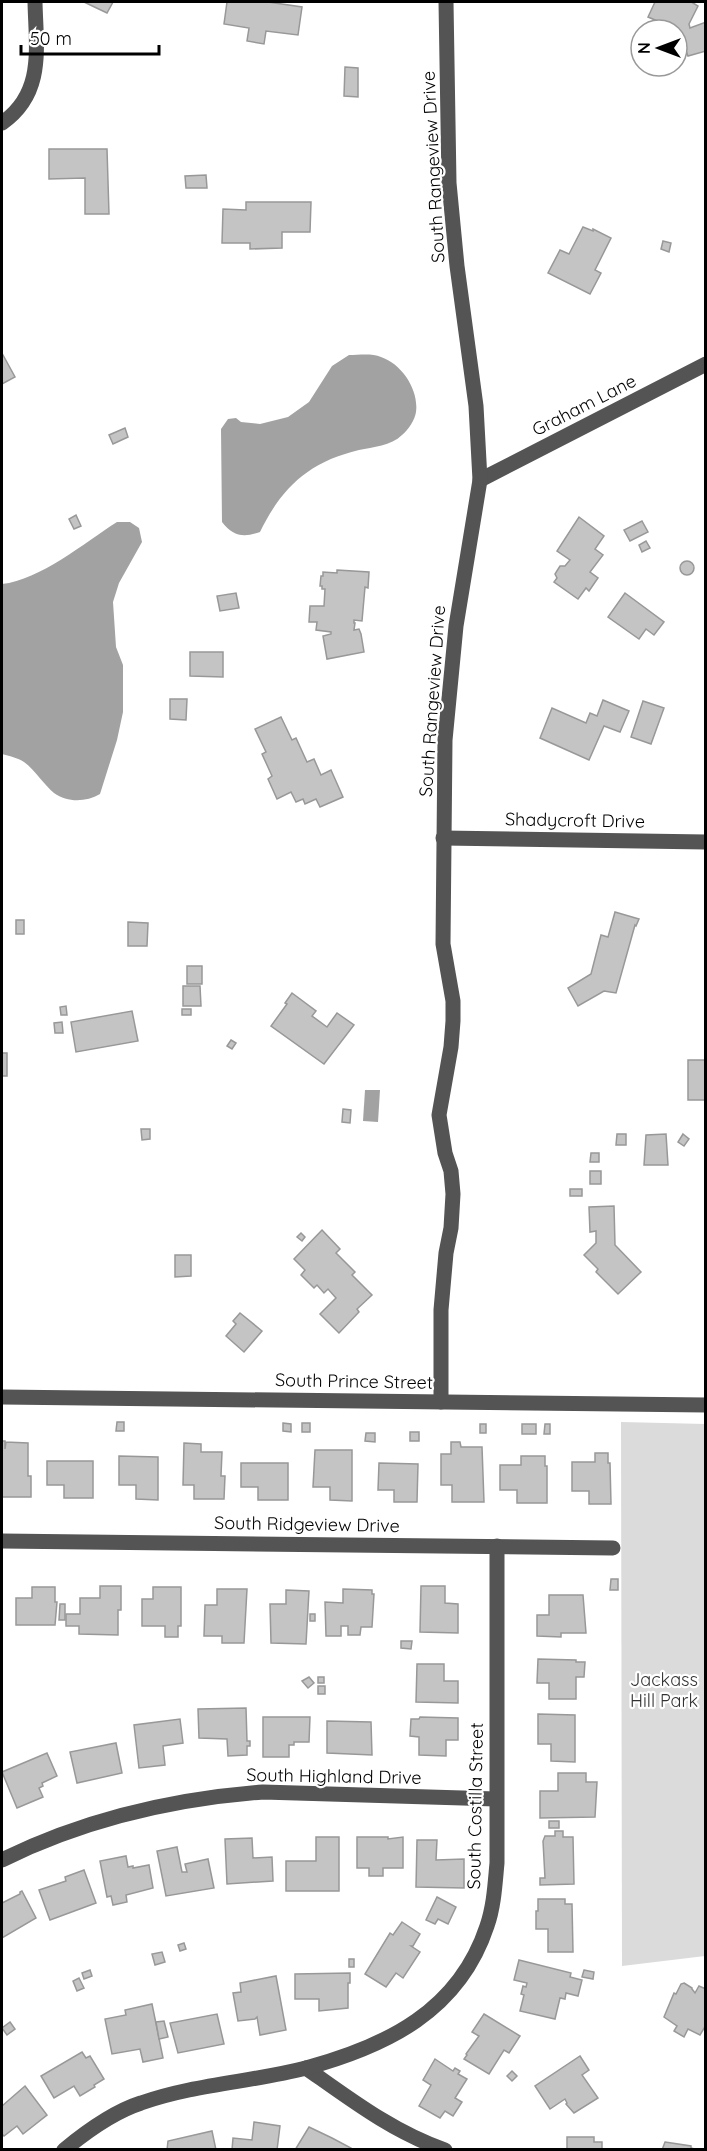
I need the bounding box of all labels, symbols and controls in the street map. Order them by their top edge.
scale bar [21,18,159,56]
north arrow [629,18,689,78]
text: 50 m [30,27,72,50]
text: N [634,42,654,54]
street label: South Rangeview Drive [416,70,450,264]
street label: Graham Lane [528,369,640,441]
street label: South Rangeview Drive [414,604,450,798]
street label: Shadycroft Drive [505,807,645,833]
street label: South Prince Street [275,1368,433,1394]
street label: South Ridgeview Drive [214,1511,400,1537]
park label: Jackass Hill Park [630,1668,698,1712]
street label: South Costilla Street [462,1722,488,1890]
street label: South Highland Drive [246,1763,422,1789]

